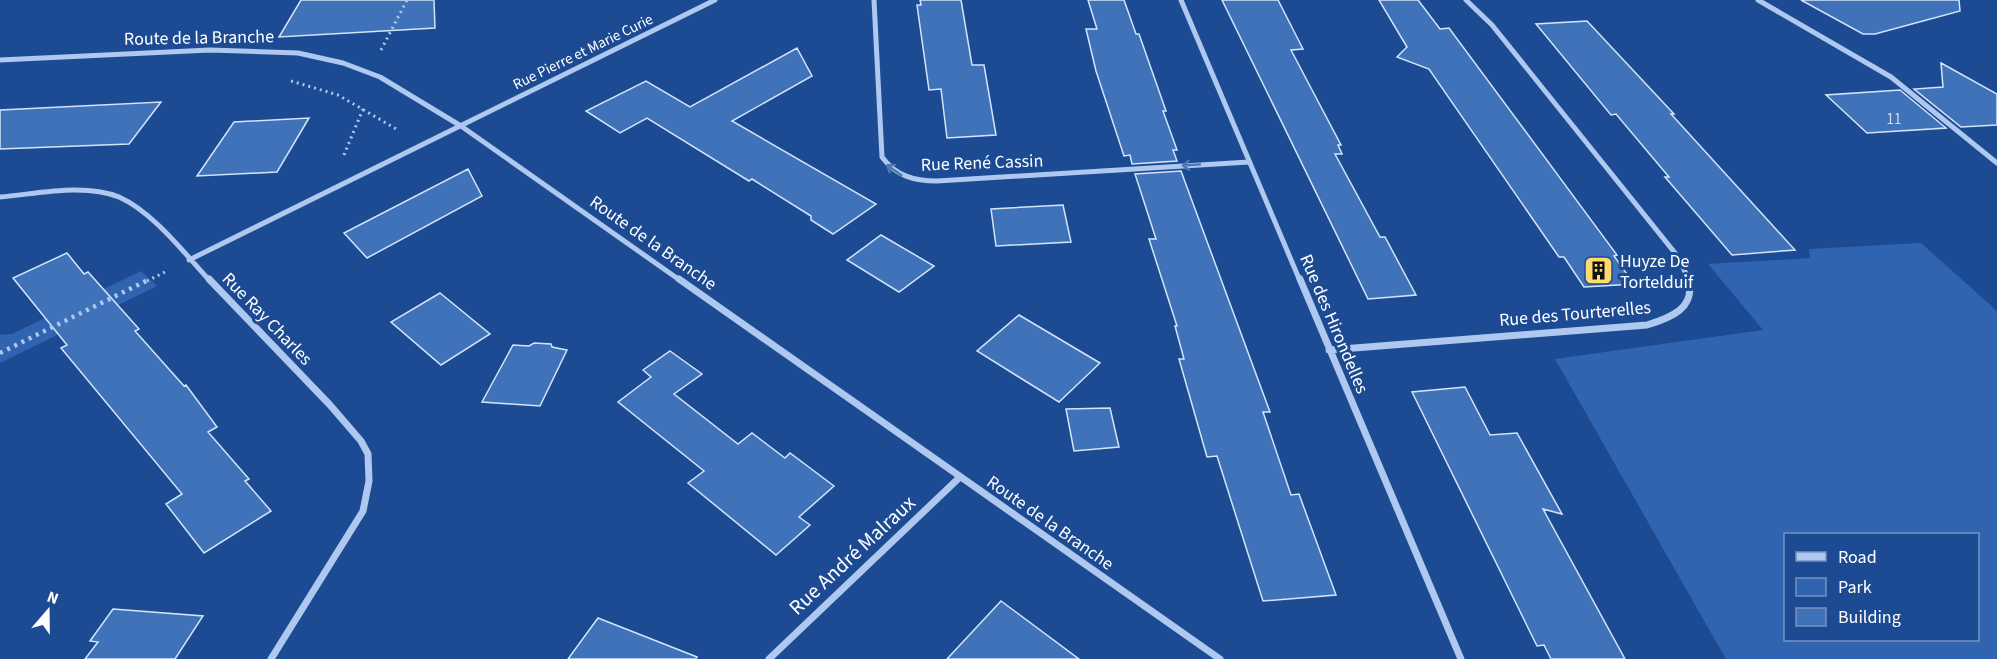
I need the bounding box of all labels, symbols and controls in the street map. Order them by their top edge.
street label: Rue Pierre et Marie Curie [509,9,657,95]
street label: Route de la Branche [124,24,274,52]
house number: 11 [1887,109,1901,130]
street label: Rue René Cassin [920,148,1044,178]
one-way arrow [1181,160,1201,171]
one-way arrow [887,164,903,176]
street label: Route de la Branche [584,190,722,296]
place label: Huyze De Tortelduif [1620,249,1694,295]
street label: Rue des Hirondelles [1293,251,1375,397]
building icon: Huyze De Tortelduif [1583,255,1615,287]
street label: Rue Ray Charles [216,267,318,371]
street label: Rue des Tourterelles [1498,295,1652,333]
street label: Route de la Branche [981,470,1119,576]
street label: Rue André Malraux [782,488,923,622]
legend [1784,533,1979,641]
text: Road [1838,545,1877,570]
text: Park [1838,575,1872,600]
north arrow [18,581,78,641]
text: N [44,586,62,610]
text: Building [1838,605,1901,630]

